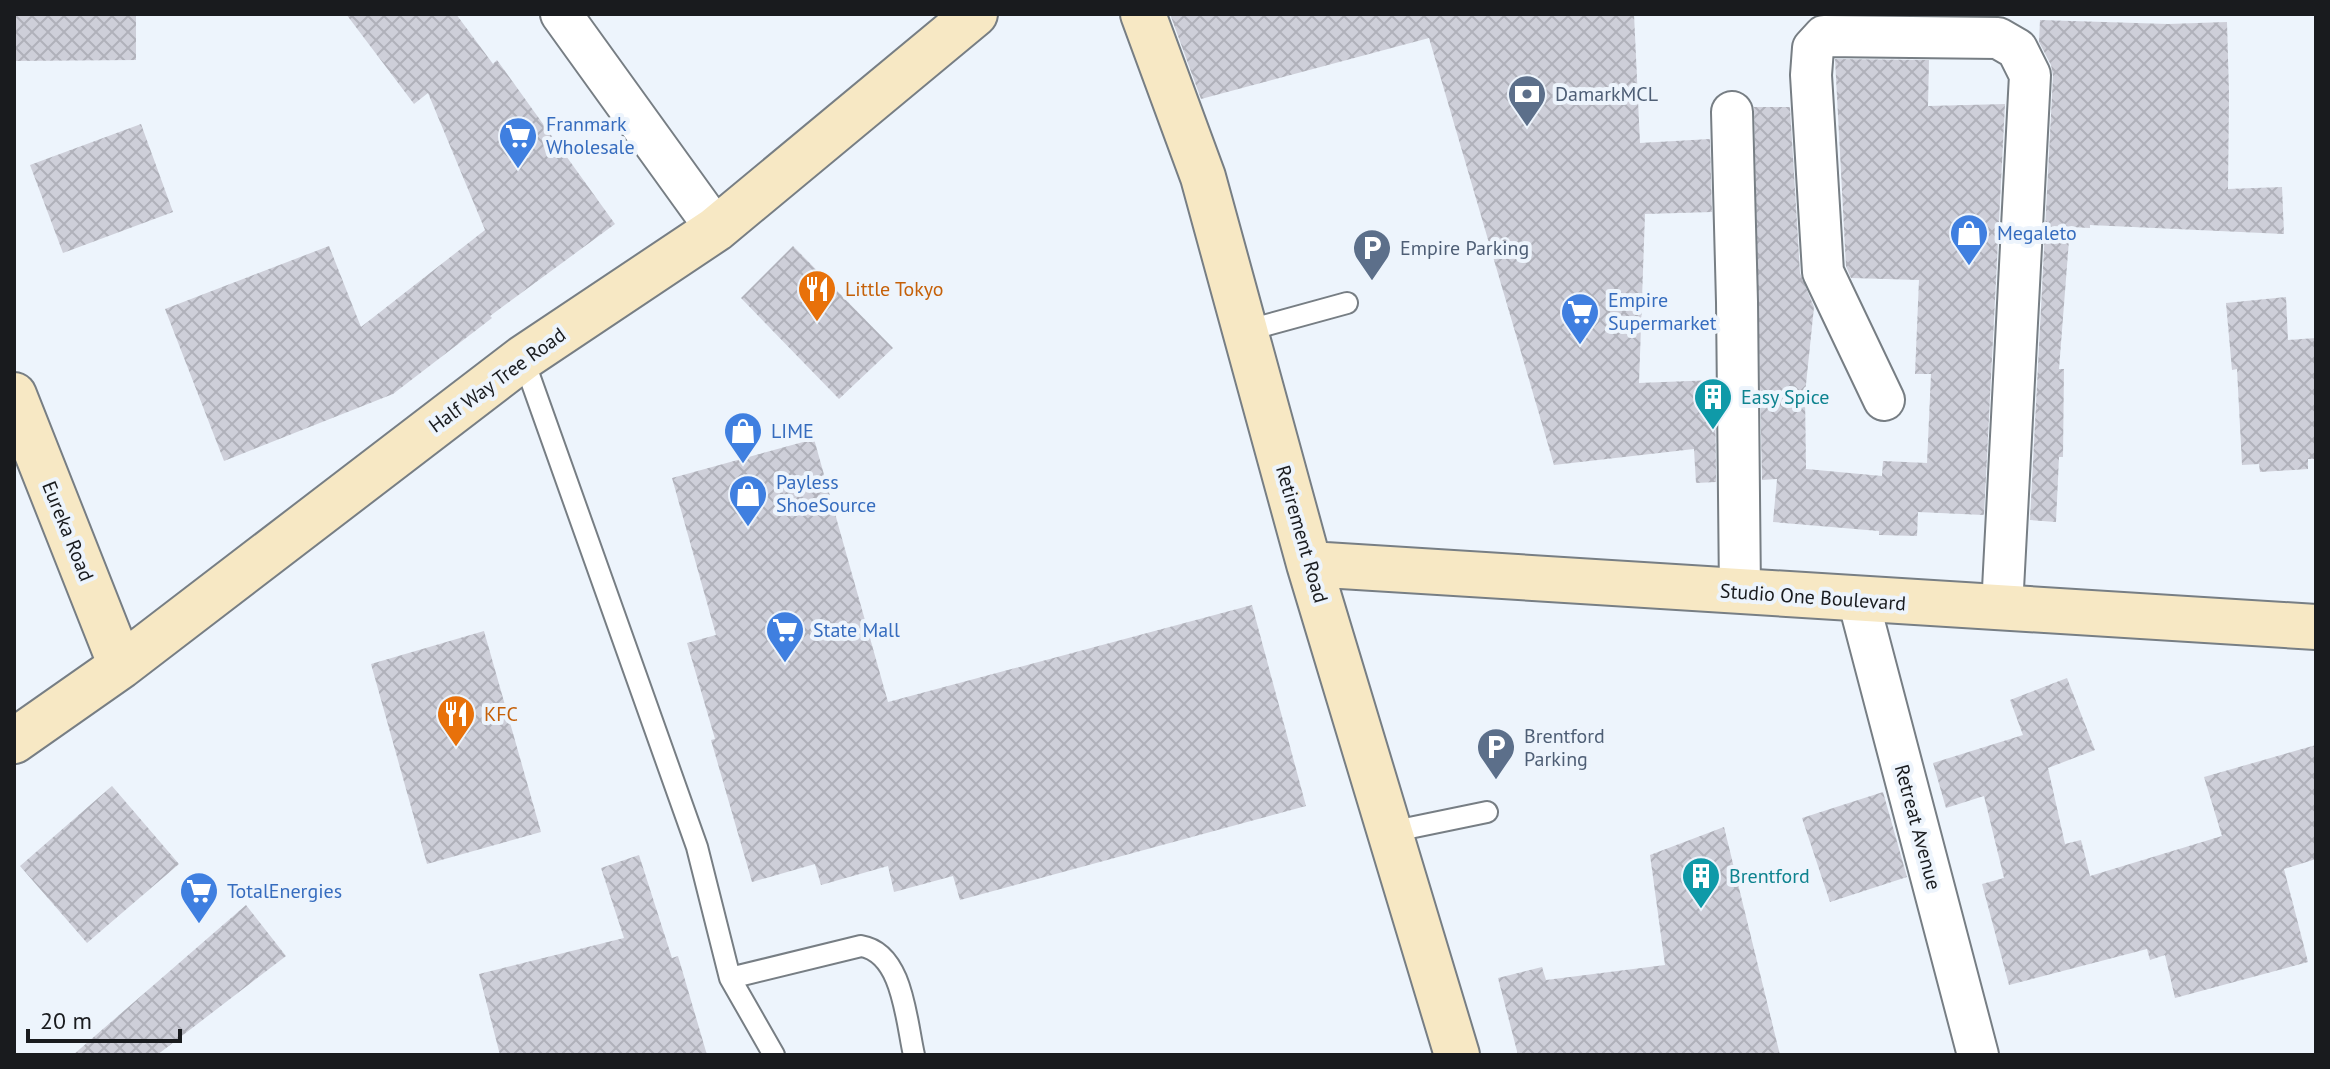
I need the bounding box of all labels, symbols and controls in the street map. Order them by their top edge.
bank icon: DamarkMCL [1506,73,1548,128]
place label: DamarkMCL [1555,81,1658,107]
place label: Franmark Wholesale [546,111,635,160]
supermarket icon: Franmark Wholesale [497,115,539,170]
shop icon: Megaleto [1948,212,1990,267]
place label: Megaleto [1997,220,2077,246]
parking icon: Empire Parking [1351,227,1393,282]
place label: Empire Parking [1400,235,1529,261]
restaurant icon: Little Tokyo [796,268,838,323]
place label: Little Tokyo [845,276,944,302]
place label: Empire Supermarket [1608,287,1717,336]
supermarket icon: Empire Supermarket [1559,291,1601,346]
street label: Half Way Tree Road [423,322,571,438]
building icon: Easy Spice [1692,376,1734,431]
place label: Easy Spice [1741,384,1830,410]
shop icon: LIME [722,410,764,465]
place label: LIME [771,418,814,444]
street label: Retirement Road [1270,462,1334,606]
place label: Payless ShoeSource [776,469,876,518]
shop icon: Payless ShoeSource [727,473,769,528]
street label: Eureka Road [36,477,100,585]
street label: Studio One Boulevard [1719,578,1907,616]
supermarket icon: State Mall [764,609,806,664]
place label: State Mall [813,617,900,643]
restaurant icon: KFC [435,693,477,748]
place label: KFC [484,701,518,727]
place label: Brentford Parking [1524,723,1605,772]
parking icon: Brentford Parking [1475,726,1517,781]
street label: Retreat Avenue [1889,761,1947,893]
building icon: Brentford [1680,855,1722,910]
place label: Brentford [1729,863,1810,889]
supermarket icon: TotalEnergies [178,870,220,925]
place label: TotalEnergies [227,878,342,904]
scale bar [28,993,180,1043]
text: 20 m [40,1005,92,1036]

